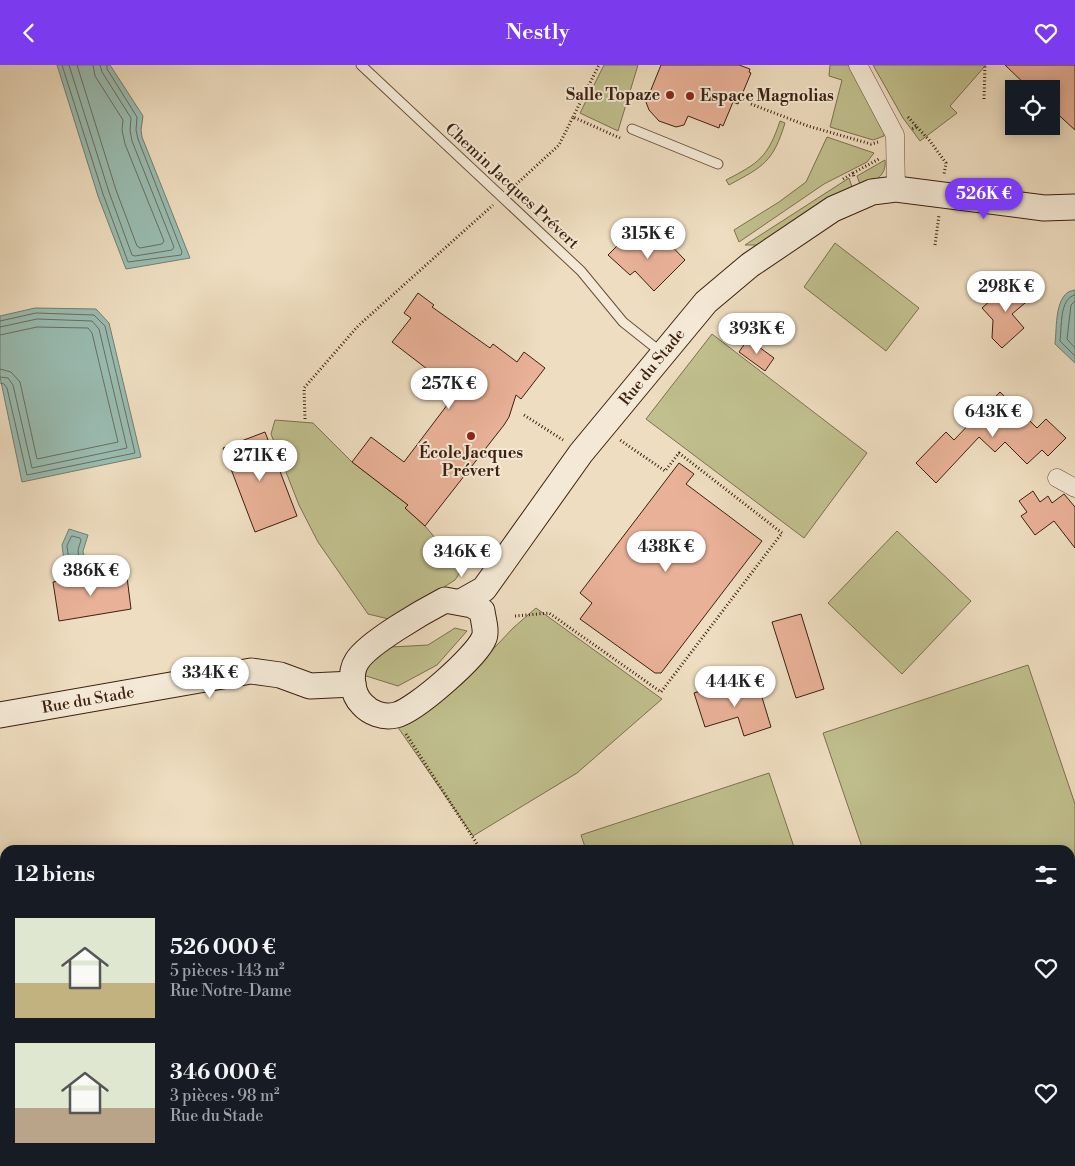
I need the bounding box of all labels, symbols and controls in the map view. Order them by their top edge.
icon: back [15,19,43,47]
text: Nestly [505,19,570,46]
icon: heart [1032,19,1060,47]
map controls [1005,80,1060,135]
button: locate [1005,80,1060,135]
place label: Salle Topaze [566,85,660,105]
place label: Espace Magnolias [700,86,834,106]
marker: Salle Topaze [664,89,676,101]
marker: Espace Magnolias [684,90,696,102]
street label: Chemin Jacques Prévert [441,119,583,253]
pin: 526K € [943,177,1025,220]
text: 526K € [956,184,1012,204]
pin: 315K € [607,217,689,260]
text: 315K € [622,224,674,244]
pin: 298K € [965,271,1047,313]
text: 298K € [978,277,1034,297]
pin: 393K € [716,313,798,355]
text: 393K € [729,319,785,339]
street label: Rue du Stade [615,324,689,410]
pin: 257K € [408,367,490,410]
text: 257K € [422,374,476,394]
pin: 643K € [952,395,1034,438]
text: 643K € [965,402,1021,422]
marker: École Jacques Prévert [465,430,477,442]
pin: 271K € [219,439,301,482]
place label: École Jacques Prévert [419,441,523,481]
text: 271K € [233,446,287,466]
pin: 438K € [625,531,707,573]
pin: 346K € [421,535,503,578]
text: 438K € [638,537,694,557]
text: 346K € [434,542,490,562]
pin: 386K € [50,555,132,597]
text: 386K € [63,561,119,581]
pin: 334K € [169,657,251,699]
text: 334K € [182,663,238,683]
pin: 444K € [694,665,776,708]
text: 444K € [706,672,764,692]
street label: Rue du Stade [40,682,136,718]
icon: filters [1032,861,1060,889]
text: 12 biens [15,862,95,888]
text: 526 000 € [170,935,276,961]
icon: home [55,938,115,998]
icon: heart [1032,954,1060,982]
text: 5 pièces · 143 m² [170,961,285,981]
text: Rue Notre-Dame [170,981,292,1001]
text: 346 000 € [170,1060,276,1086]
icon: home [55,1063,115,1123]
icon: heart [1032,1079,1060,1107]
text: 3 pièces · 98 m² [170,1086,280,1106]
text: Rue du Stade [170,1106,263,1126]

